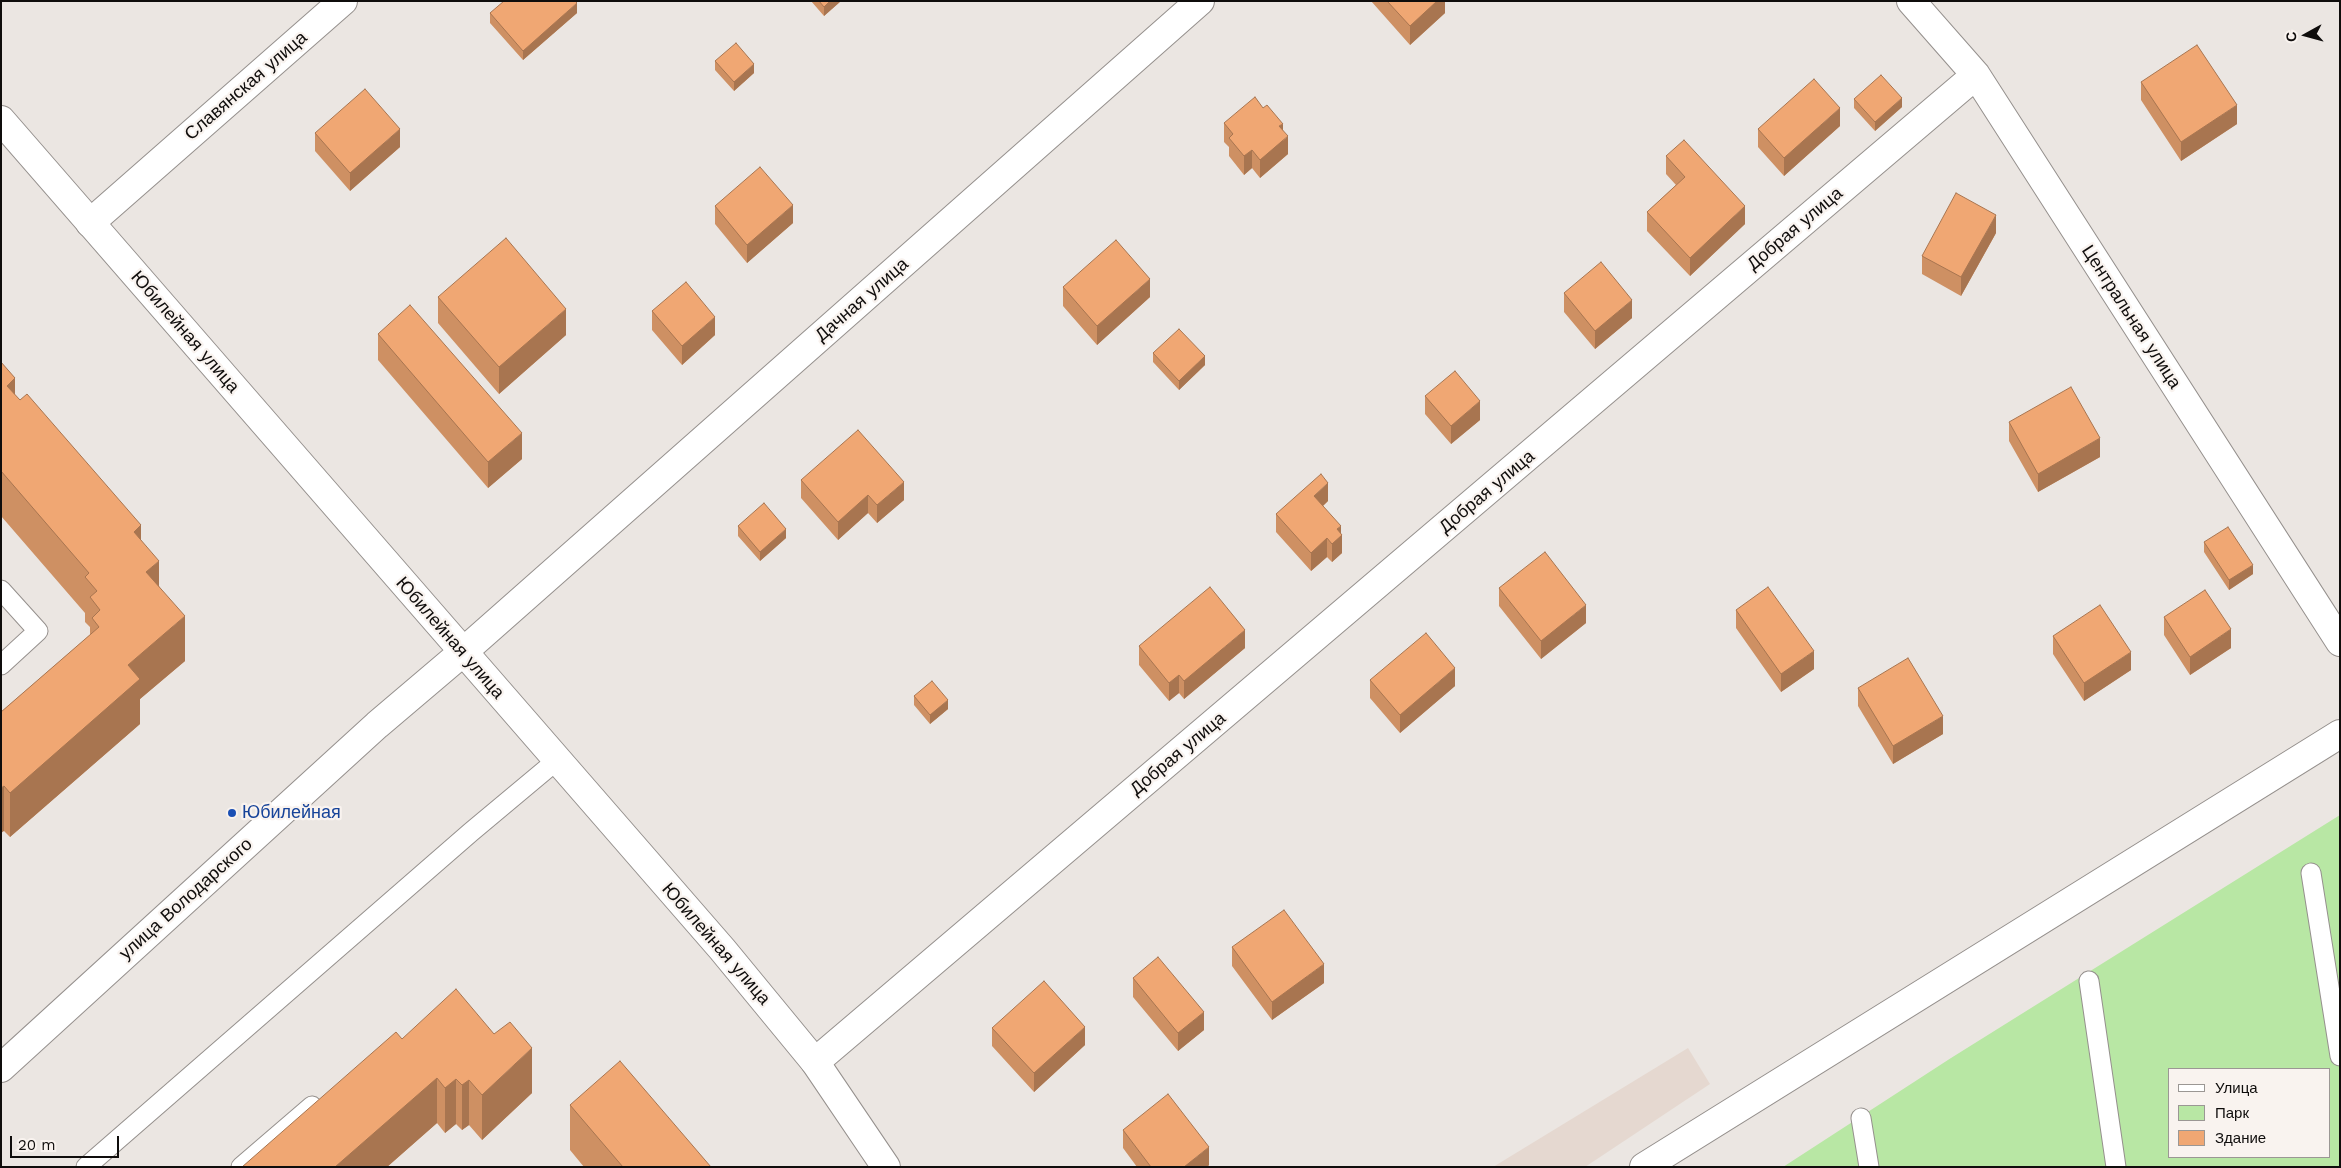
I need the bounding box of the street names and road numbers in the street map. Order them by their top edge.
street label: Славянская улица [180,27,312,145]
street label: Добрая улица [1743,183,1847,275]
street label: Центральная улица [2077,241,2185,393]
street label: Дачная улица [811,254,913,346]
street label: Юбилейная улица [126,267,244,397]
street label: Добрая улица [1435,446,1539,538]
street label: Юбилейная улица [391,573,509,703]
street label: Добрая улица [1126,708,1230,800]
street label: улица Володарского [115,834,257,964]
street label: Юбилейная улица [657,879,775,1009]

